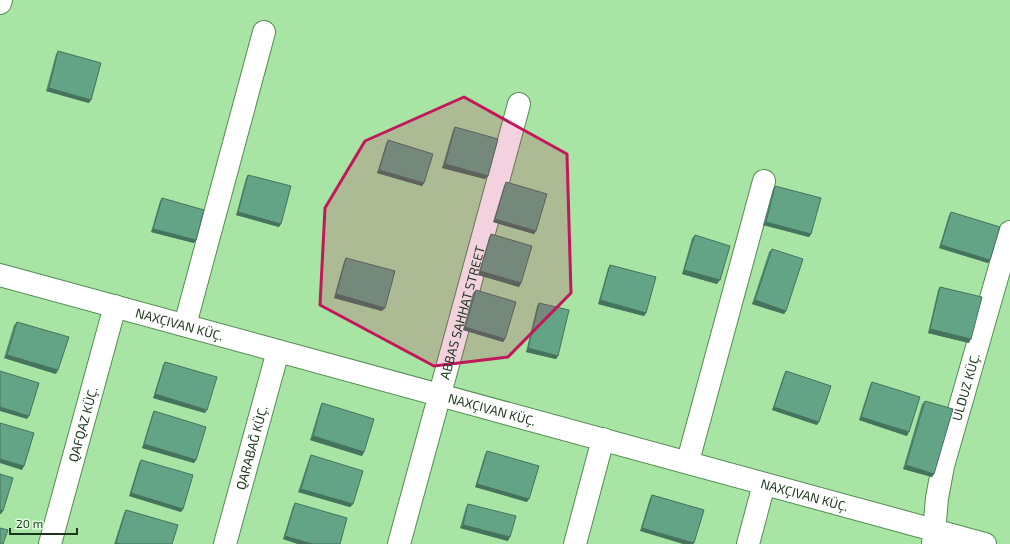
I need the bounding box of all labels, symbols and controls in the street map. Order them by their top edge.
street label: ABBAS SAHHAT STREET [436,243,488,381]
street label: NAXÇIVAN KÜÇ. [134,304,225,344]
street label: ULDUZ KÜÇ. [948,351,983,423]
street label: QAFQAZ KÜÇ. [65,385,101,464]
street label: NAXÇIVAN KÜÇ. [446,390,538,429]
street label: QARABAĞ KÜÇ. [232,404,271,492]
street label: NAXÇIVAN KÜÇ. [759,475,850,514]
scale bar [10,510,77,536]
text: 20 m [16,516,43,530]

